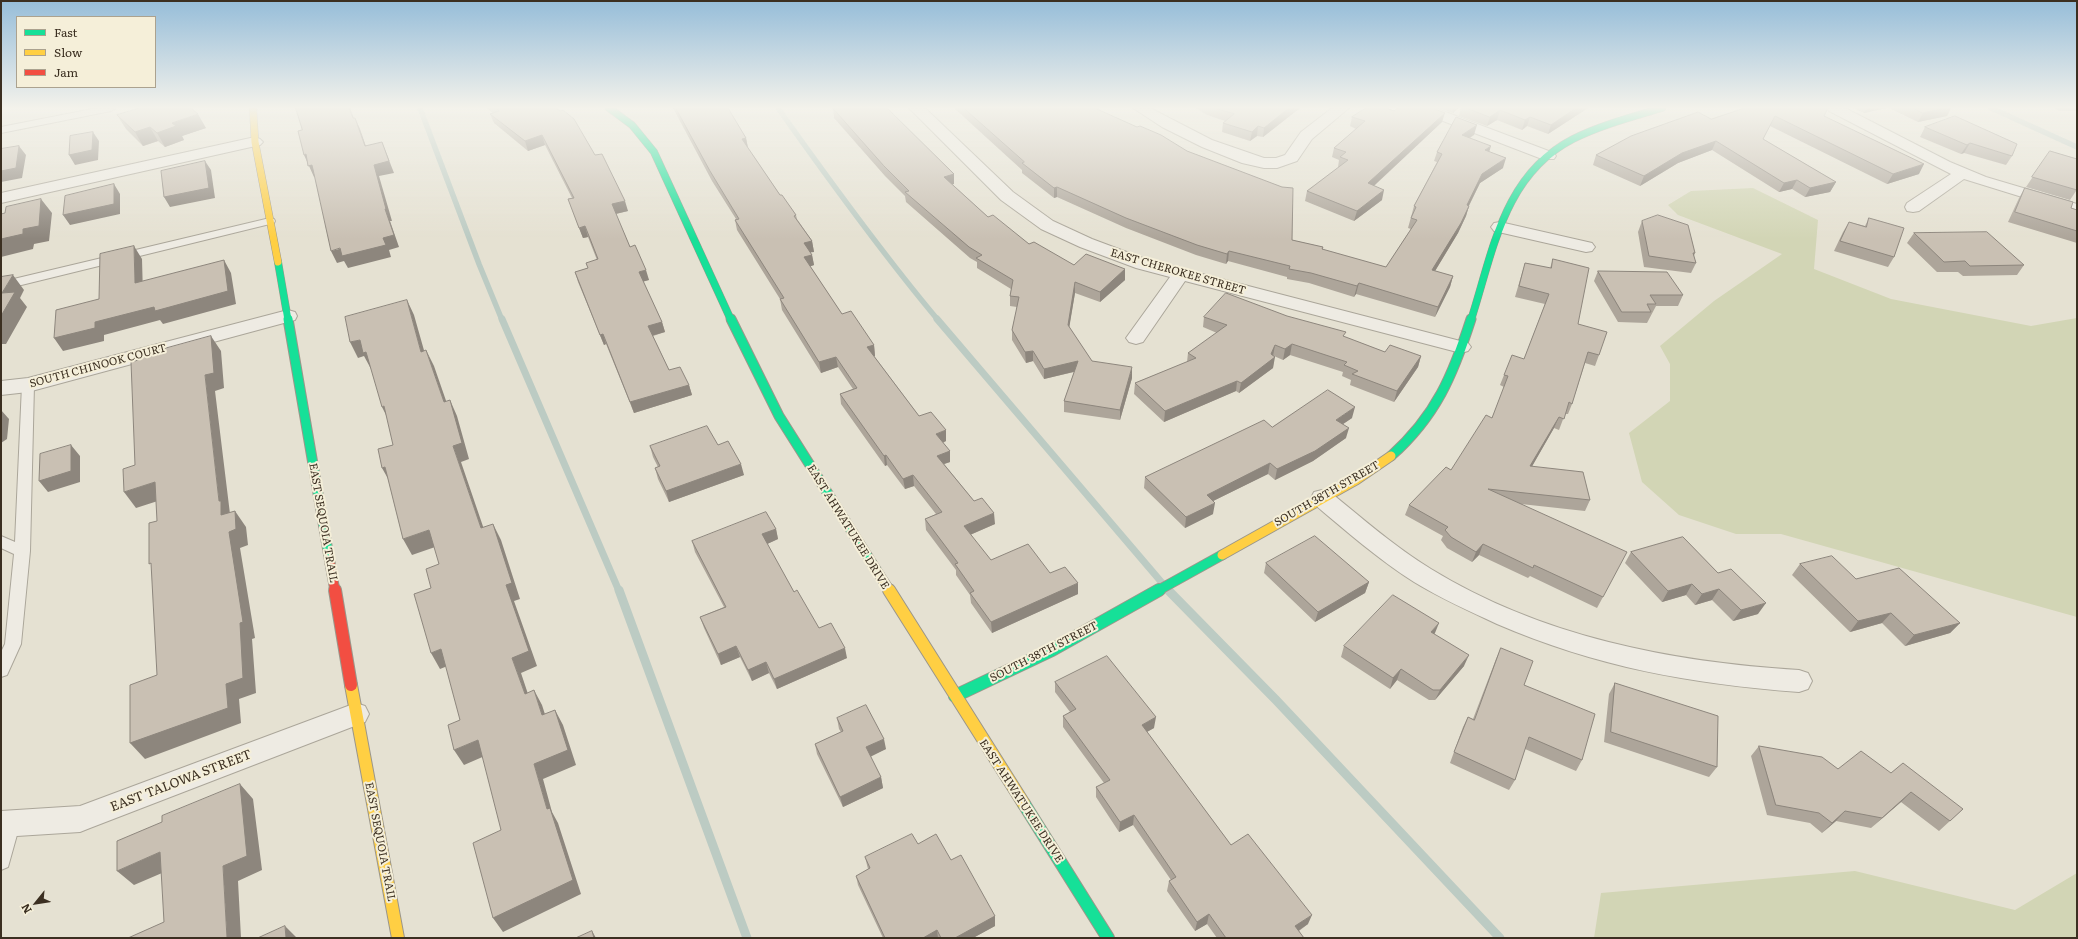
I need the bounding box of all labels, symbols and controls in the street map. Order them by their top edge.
legend [16,16,156,88]
text: Fast [54,23,77,41]
text: Slow [54,43,82,61]
text: Jam [54,63,78,81]
street label: EAST CHEROKEE STREET [1109,246,1247,298]
street label: SOUTH CHINOOK COURT [28,341,168,391]
street label: SOUTH 38TH STREET [1272,458,1382,530]
street label: EAST SEQUOIA TRAIL [306,462,340,584]
street label: EAST AHWATUKEE DRIVE [804,462,892,592]
street label: SOUTH 38TH STREET [988,619,1100,685]
street label: EAST AHWATUKEE DRIVE [976,737,1066,865]
street label: EAST TALOWA STREET [108,747,254,815]
street label: EAST SEQUOIA TRAIL [362,781,398,903]
north arrow [16,883,56,923]
text: N [16,901,35,917]

